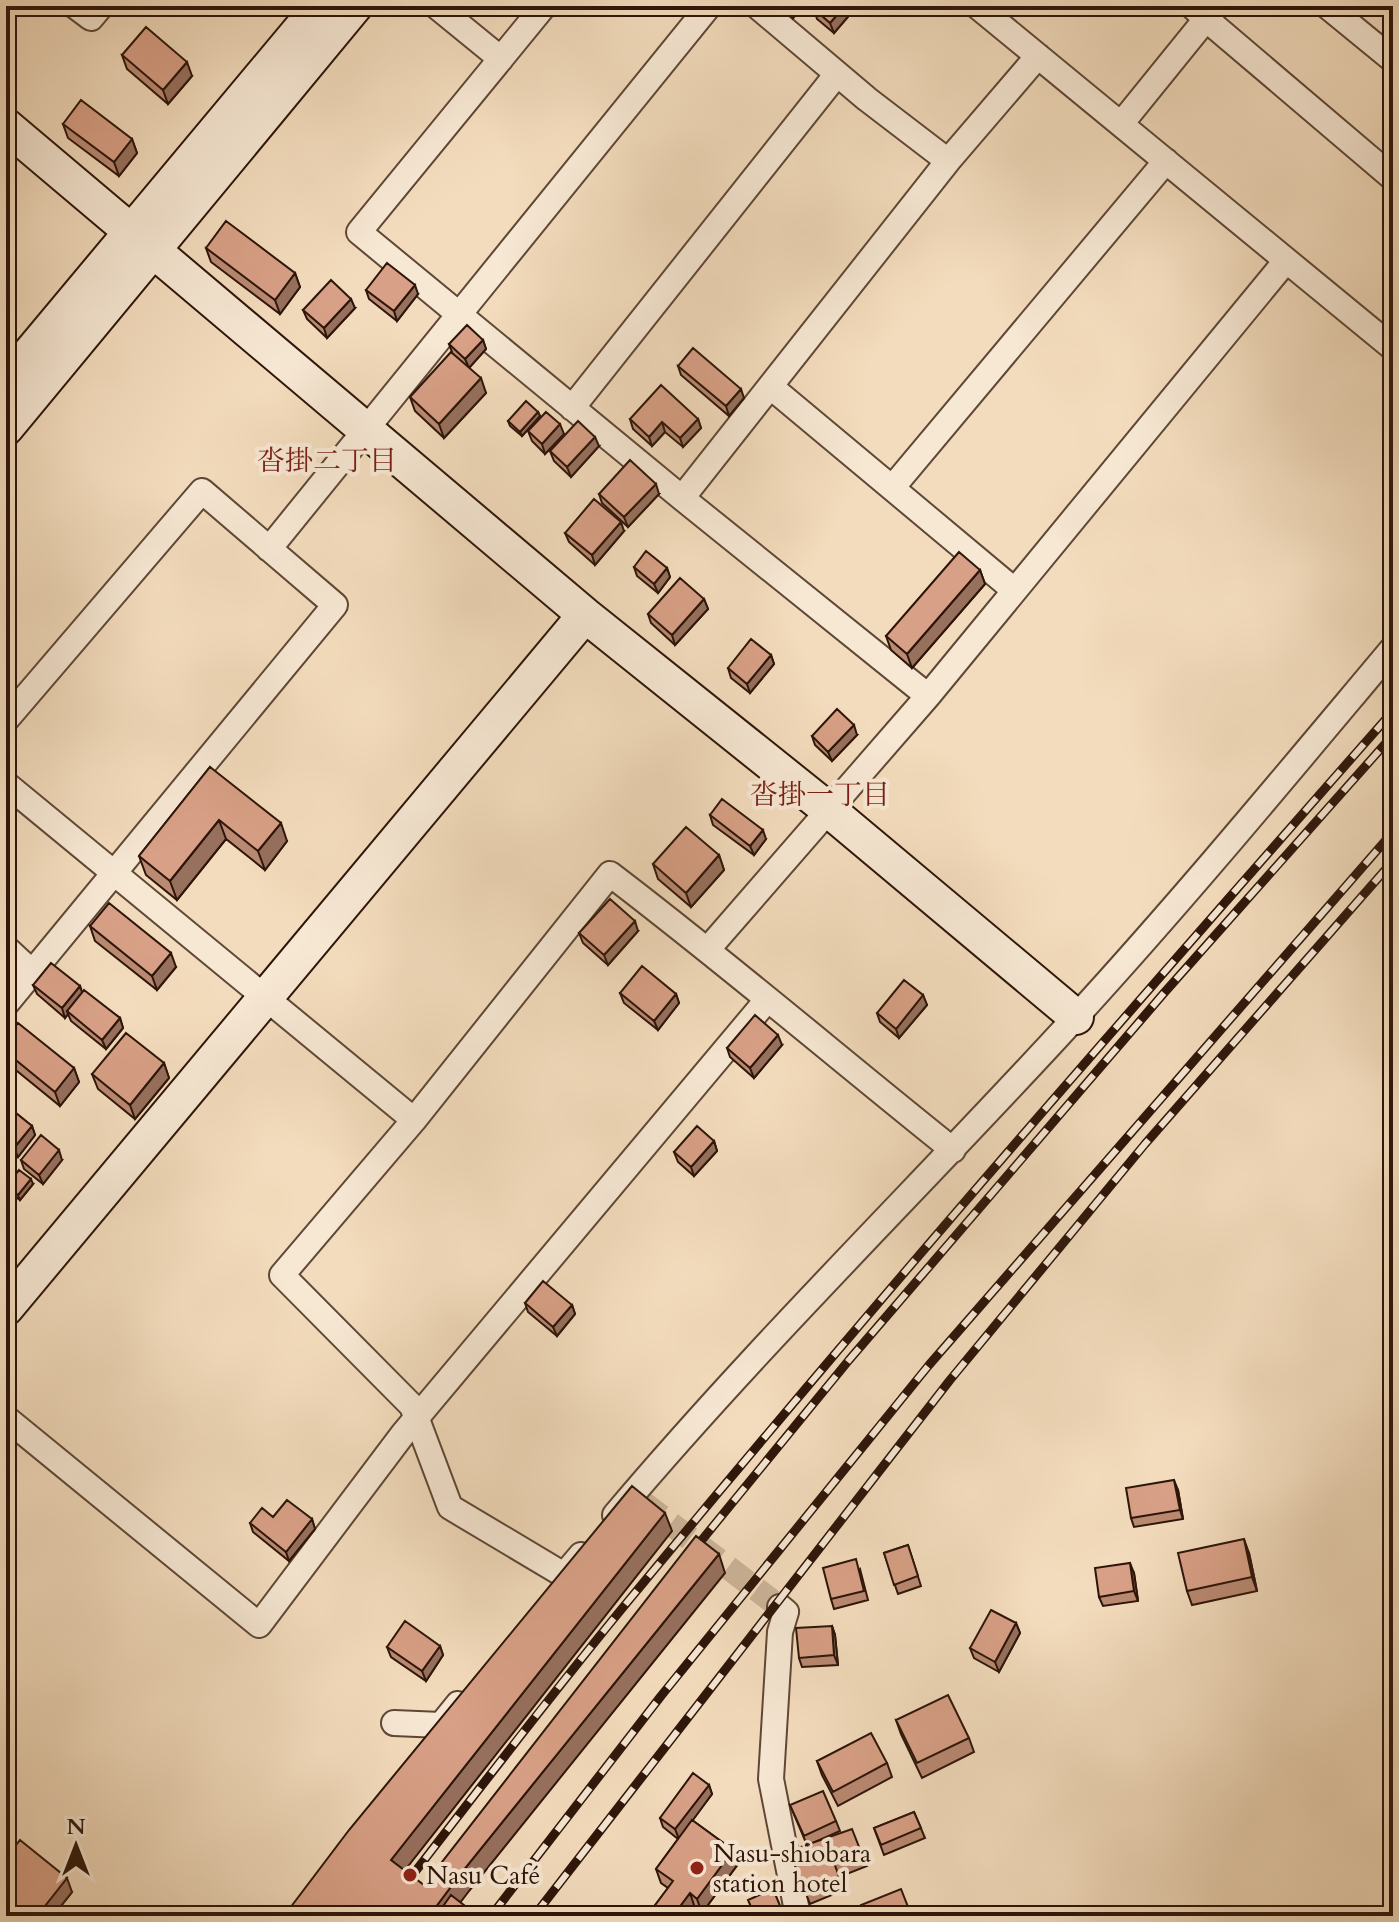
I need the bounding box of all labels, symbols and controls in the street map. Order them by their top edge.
district label: 沓掛二丁目 [257,442,397,480]
district label: 沓掛一丁目 [750,776,890,814]
north arrow [36,1806,116,1886]
text: N [66,1812,86,1842]
place label: Nasu-shiobara station hotel [713,1836,871,1901]
place label: Nasu Café [426,1858,540,1893]
marker: Nasu-shiobara station hotel [688,1859,706,1877]
marker: Nasu Café [401,1866,419,1884]

